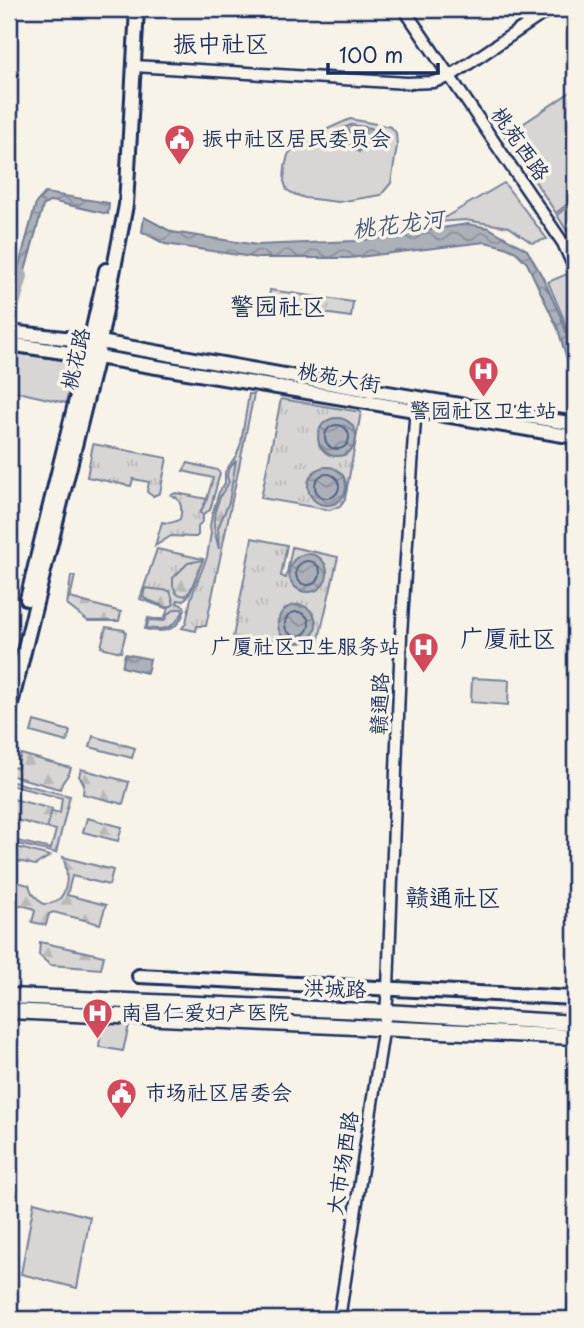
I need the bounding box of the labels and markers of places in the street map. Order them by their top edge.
place label: 振中社区居民委员会 [202,121,391,153]
public building icon: 振中社区居民委员会 [162,122,196,166]
hospital icon: 警园社区卫生站 [466,354,500,398]
place label: 警园社区卫生站 [410,393,557,425]
place label: 广厦社区卫生服务站 [211,629,400,661]
hospital icon: 广厦社区卫生服务站 [406,630,440,674]
place label: 南昌仁爱妇产医院 [121,995,289,1027]
hospital icon: 南昌仁爱妇产医院 [81,996,115,1040]
place label: 市场社区居委会 [145,1075,292,1107]
public building icon: 市场社区居委会 [105,1076,139,1120]

